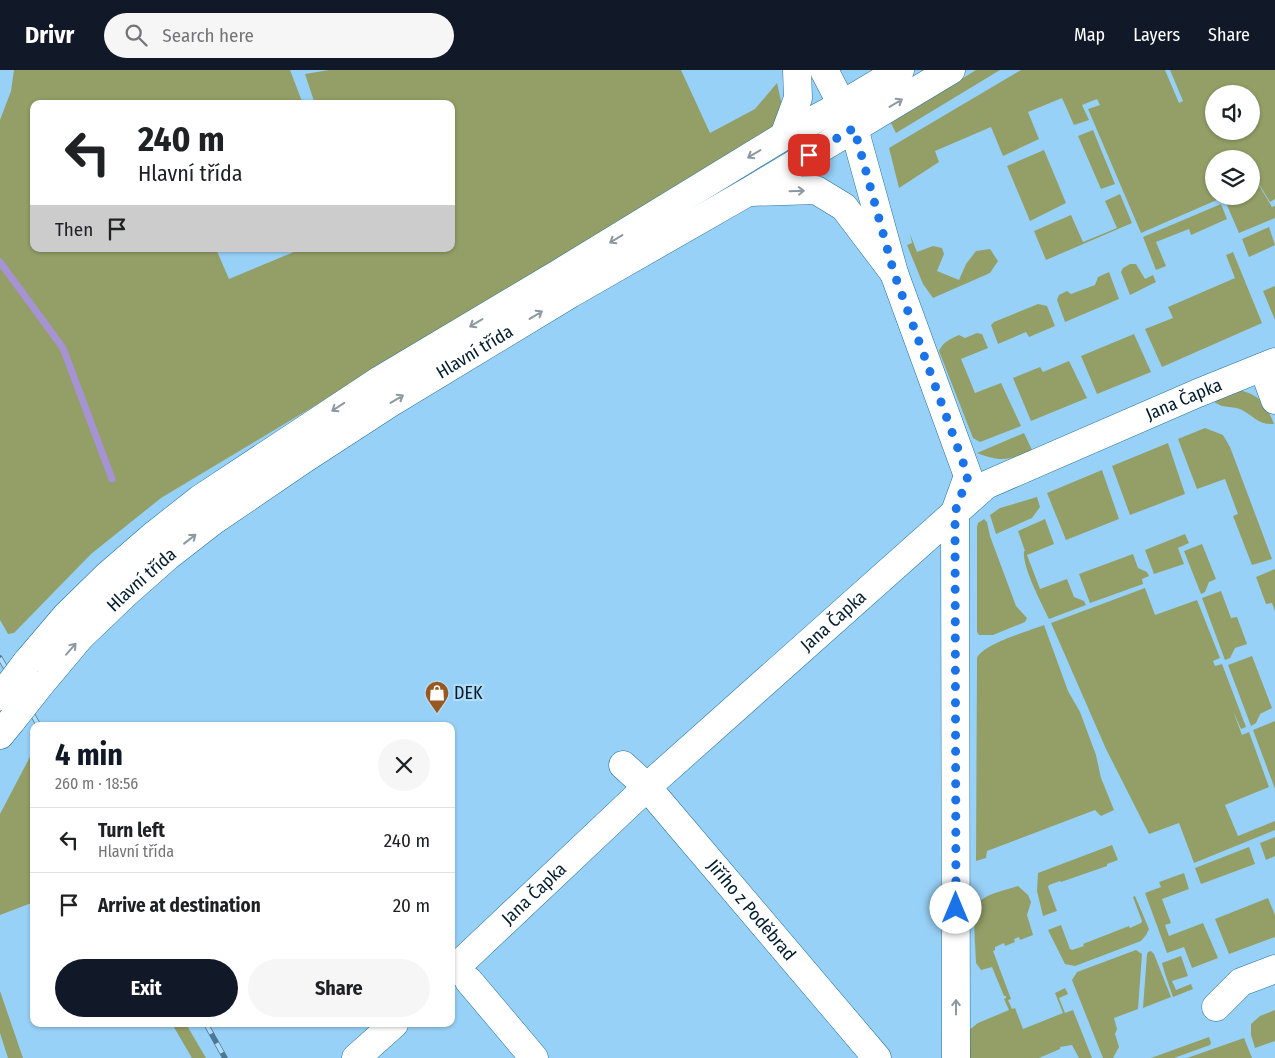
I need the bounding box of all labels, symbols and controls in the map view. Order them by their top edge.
search box [104,13,454,58]
text: Drivr [25,21,74,49]
icon: search [122,21,150,49]
text: Search here [162,24,254,47]
text: Map [1074,24,1105,46]
text: Layers [1133,24,1180,46]
text: Share [1208,24,1250,46]
map controls [1205,85,1260,205]
button: sound [1205,85,1260,140]
one-way arrow [889,98,903,108]
text: 240 m [138,118,225,160]
icon: left [55,120,120,185]
pin [788,134,830,176]
icon: arrive [795,141,823,169]
one-way arrow [748,150,762,160]
button: layers [1205,150,1260,205]
text: Hlavní třída [138,160,243,187]
one-way arrow [788,186,805,196]
icon: arrive [103,215,131,243]
text: Then [55,218,93,241]
one-way arrow [609,234,623,244]
one-way arrow [529,309,543,319]
one-way arrow [470,318,484,328]
street label: Hlavní třída [432,320,517,383]
street label: Jana Čapka [1142,374,1225,425]
one-way arrow [389,393,403,403]
one-way arrow [331,403,345,413]
one-way arrow [183,533,196,544]
street label: Hlavní třída [102,543,181,616]
street label: Jana Čapka [796,586,871,656]
one-way arrow [65,642,76,655]
shop icon: DEK [424,680,450,714]
place label: DEK [454,682,483,704]
text: 4 min [55,737,123,773]
button: close [378,739,430,791]
text: 260 m · 18:56 [55,774,138,793]
text: Turn left [98,819,165,842]
icon: left [55,826,83,854]
text: 240 m [384,829,430,852]
text: Hlavní třída [98,842,174,861]
street label: Jiřího z Poděbrad [702,855,801,965]
street label: Jana Čapka [497,858,571,929]
position arrow [929,881,981,933]
icon: arrive [55,891,83,919]
text: Arrive at destination [98,894,261,917]
text: 20 m [393,894,430,917]
button: Exit [55,959,238,1017]
button: Share [248,959,430,1017]
one-way arrow [951,999,961,1016]

